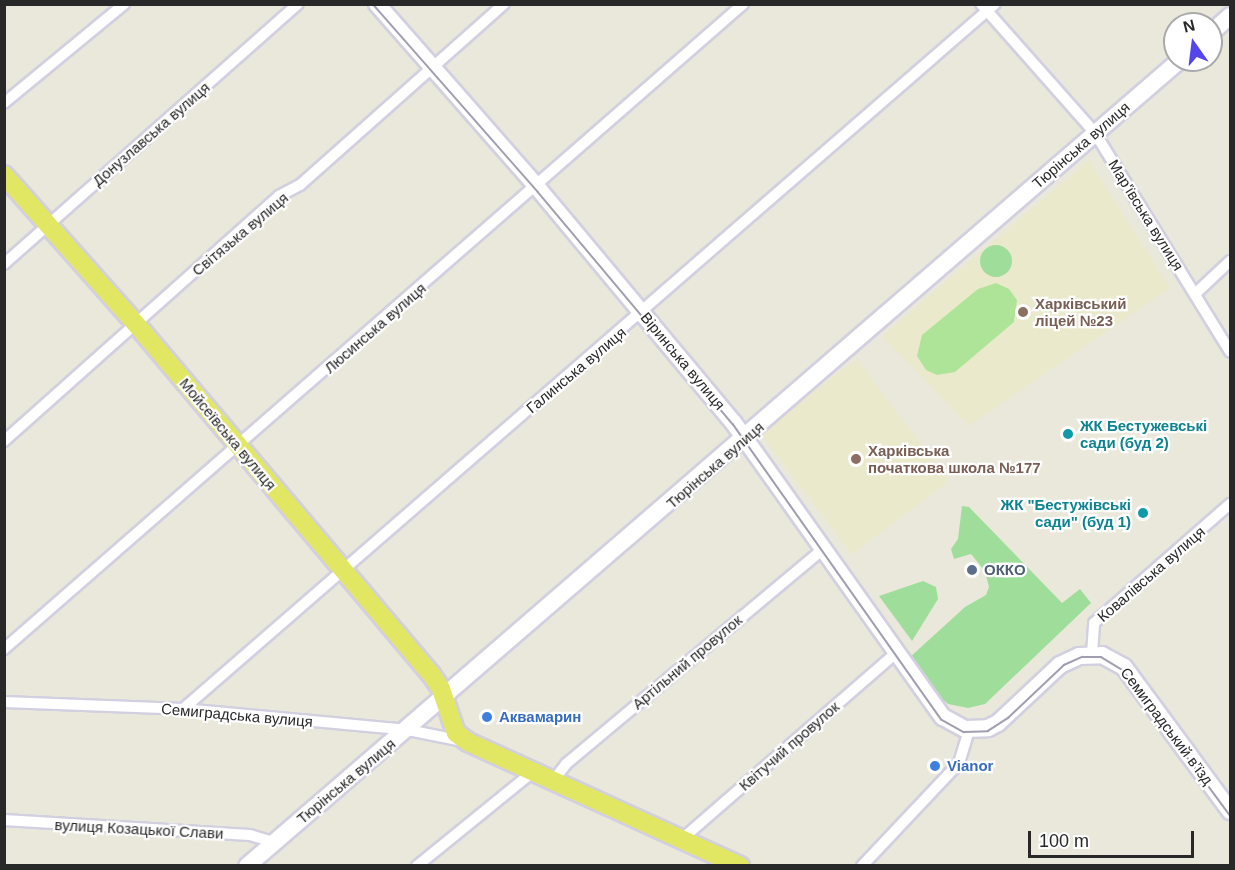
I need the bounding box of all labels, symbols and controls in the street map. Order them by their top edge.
north arrow [1163,12,1223,72]
text: N [1181,16,1197,36]
street label: Донузлавська вулиця [89,78,213,190]
street label: Тюрінська вулиця [1029,98,1133,192]
street label: Мар'ївська вулиця [1105,156,1187,274]
street label: Світязька вулиця [188,189,292,279]
street label: Люсинська вулиця [321,279,429,377]
place label: Харківський ліцей №23 [1035,294,1127,329]
marker: Харківський ліцей №23 [1016,305,1030,319]
street label: Віринська вулиця [637,309,729,413]
street label: Галинська вулиця [523,323,629,417]
street label: Мойсеївська вулиця [176,374,280,494]
place label: ЖК Бестужевські сади (буд 2) [1080,416,1207,451]
street label: Тюрінська вулиця [663,418,767,512]
marker: ЖК Бестужевські сади (буд 2) [1061,427,1075,441]
place label: Харківська початкова школа №177 [868,441,1041,476]
marker: Харківська початкова школа №177 [849,452,863,466]
place label: ЖК "Бестужівські сади" (буд 1) [1001,495,1131,530]
marker: ЖК "Бестужівські сади" (буд 1) [1136,506,1150,520]
street label: Ковалівська вулиця [1094,522,1208,626]
place label: ОККО [984,561,1026,579]
marker: ОККО [965,563,979,577]
street label: Артільний провулок [629,611,745,713]
street label: Семиградський в’їзд [1117,664,1217,788]
street label: Квітучий провулок [735,698,843,794]
street label: Семиградська вулиця [160,699,314,731]
place label: Аквамарин [499,708,581,726]
marker: Аквамарин [480,710,494,724]
street label: Тюрінська вулиця [293,735,399,827]
place label: Vianor [947,757,993,775]
marker: Vianor [928,759,942,773]
street label: вулиця Козацької Слави [54,816,224,842]
scale bar [1031,819,1198,857]
text: 100 m [1039,831,1089,851]

